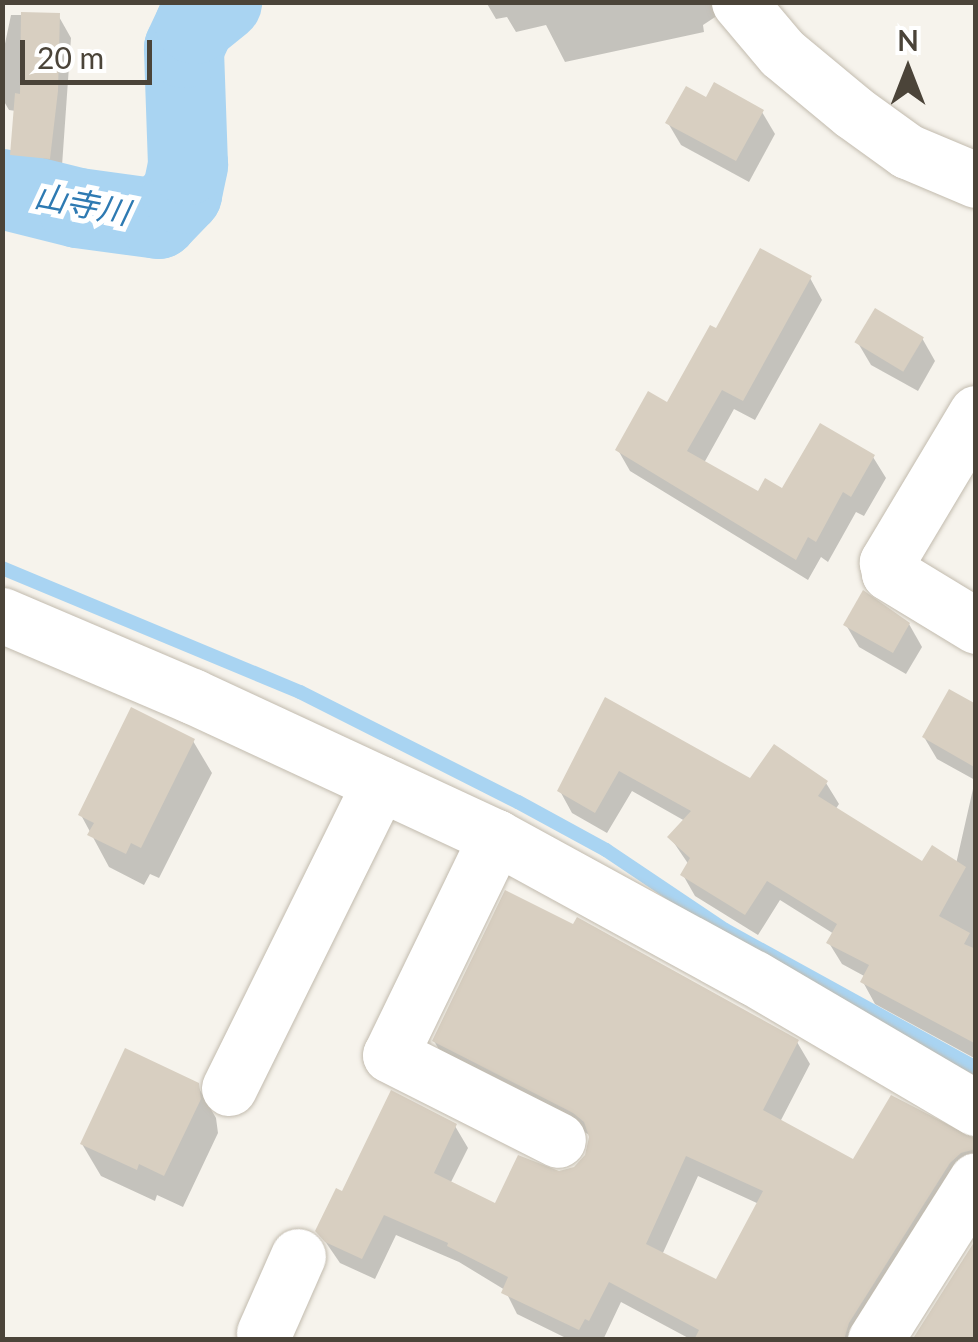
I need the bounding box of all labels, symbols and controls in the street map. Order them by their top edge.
scale bar [25,20,158,82]
north arrow [858,20,958,120]
text: N [897,23,919,57]
text: 20 m [37,39,104,75]
water label: 山寺川 [31,176,133,232]

